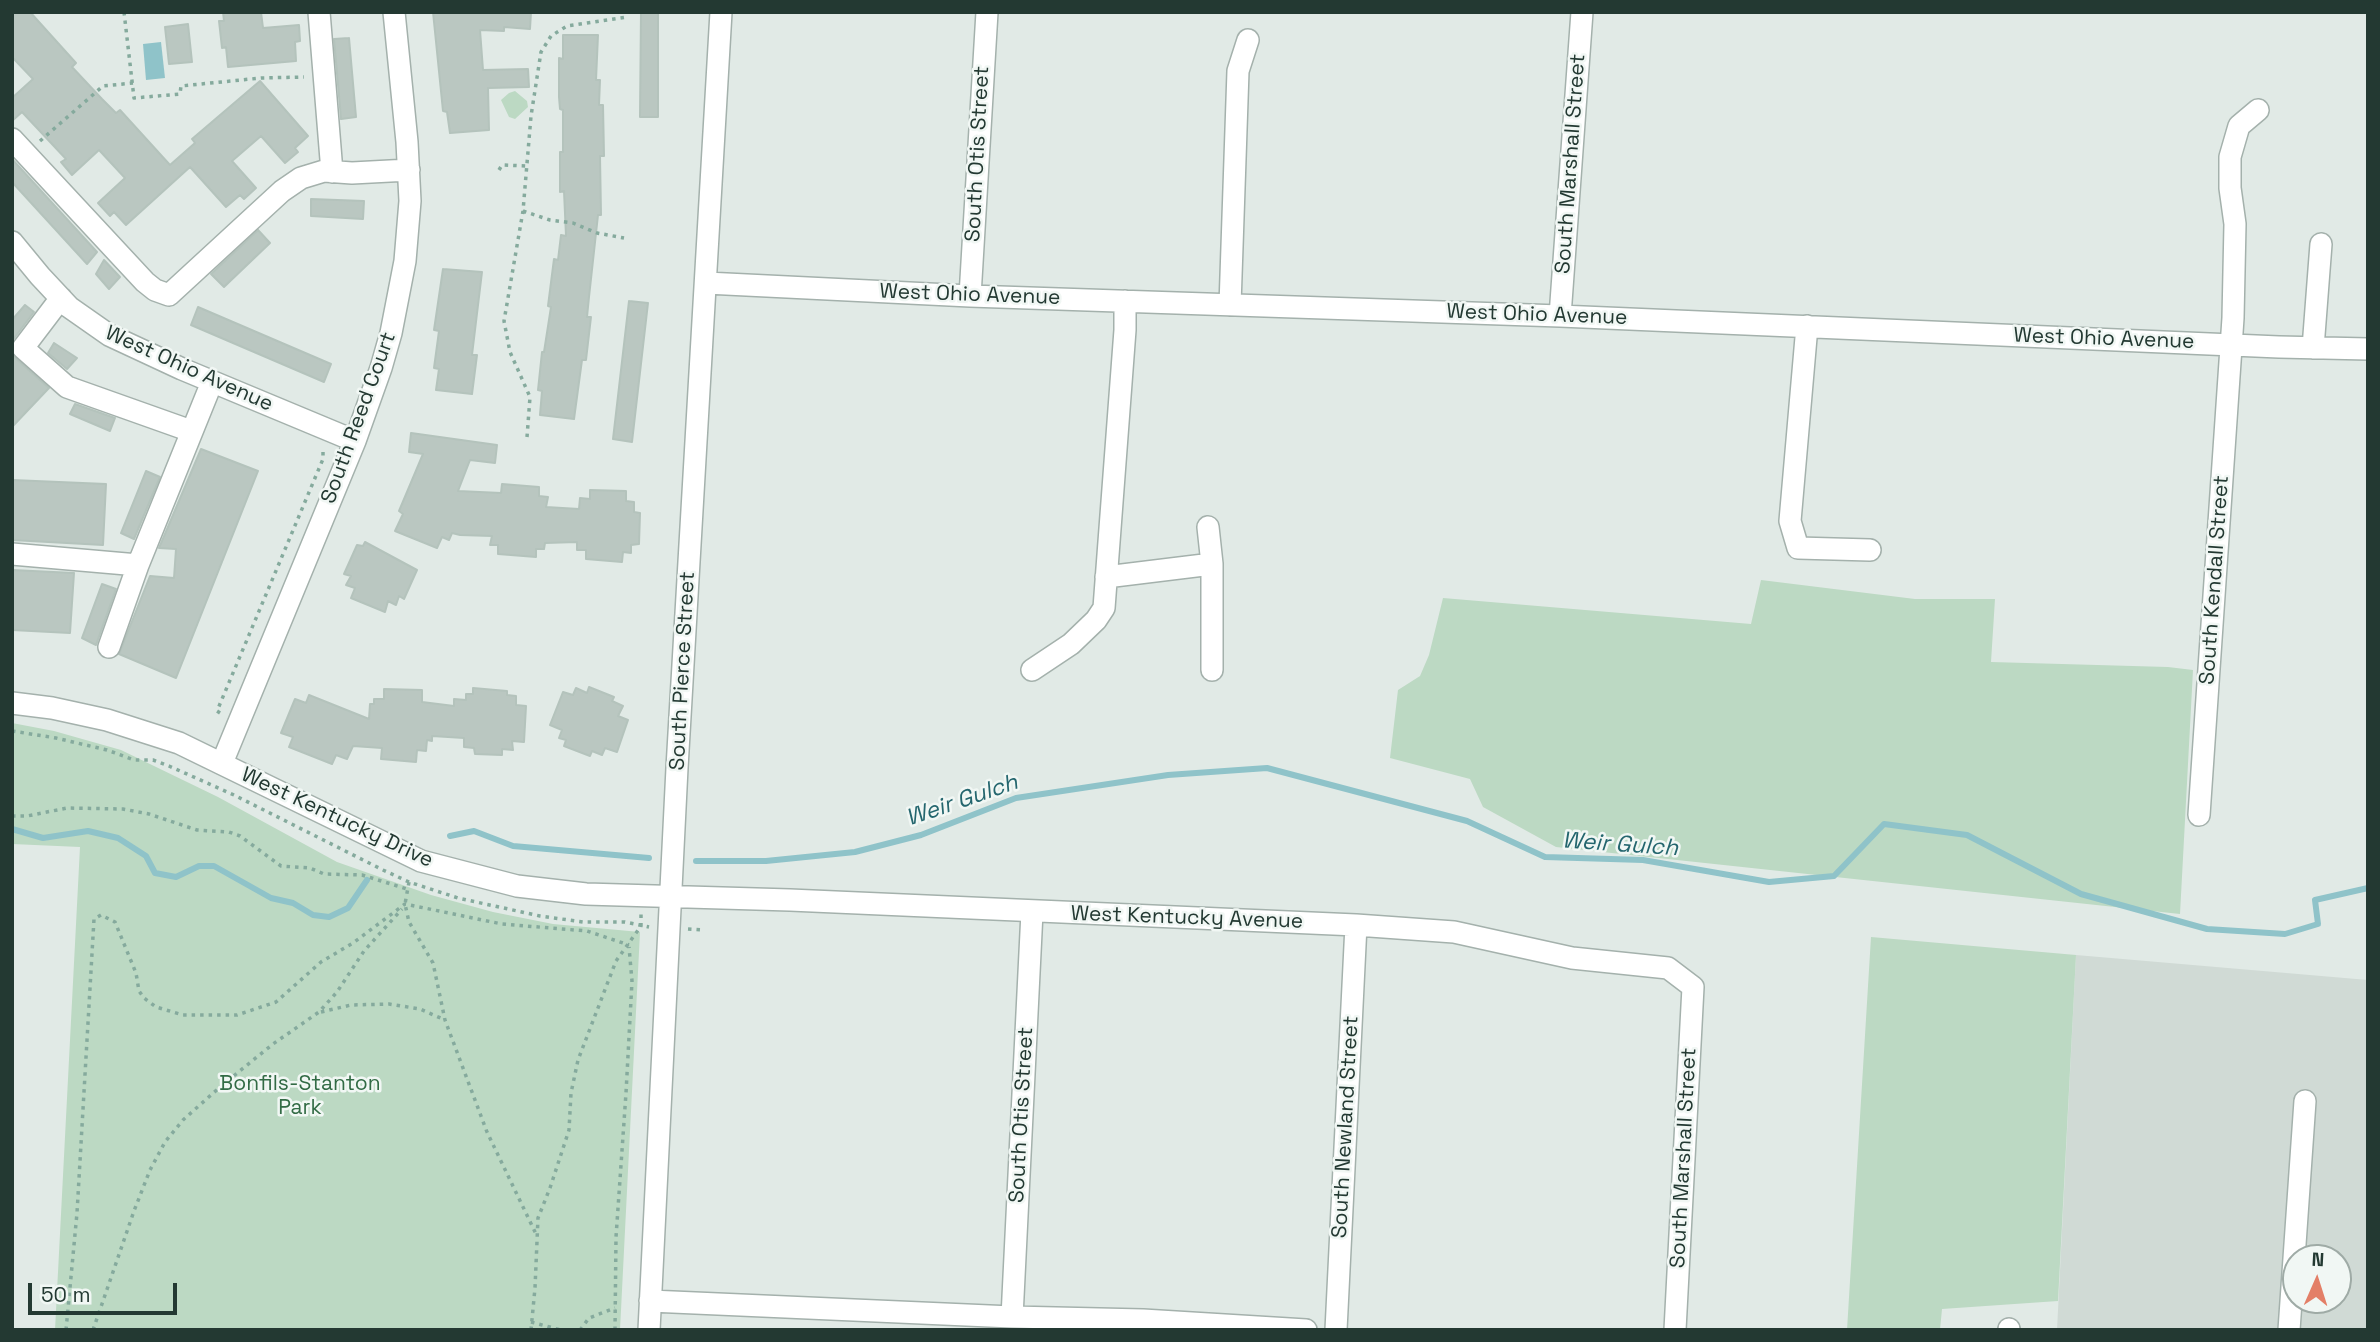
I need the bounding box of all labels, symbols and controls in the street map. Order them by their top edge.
street label: South Marshall Street [1551,53,1591,275]
street label: South Otis Street [961,65,995,243]
street label: West Ohio Avenue [879,279,1061,311]
street label: West Ohio Avenue [1446,299,1628,331]
street label: West Ohio Avenue [101,321,277,417]
street label: West Ohio Avenue [2013,323,2195,355]
street label: South Reed Court [316,329,402,507]
street label: South Kendall Street [2195,474,2235,686]
street label: South Pierce Street [665,571,701,771]
street label: West Kentucky Drive [237,762,437,874]
water label: Weir Gulch [902,769,1022,833]
water label: Weir Gulch [1561,827,1679,863]
street label: West Kentucky Avenue [1070,901,1304,935]
street label: South Newland Street [1328,1015,1364,1239]
street label: South Otis Street [1005,1026,1039,1204]
street label: South Marshall Street [1666,1047,1702,1269]
park label: Bonfils-Stanton Park [219,1071,381,1121]
north arrow [2282,1244,2352,1314]
text: N [2311,1247,2325,1272]
scale bar [32,1268,180,1312]
text: 50 m [41,1281,91,1308]

